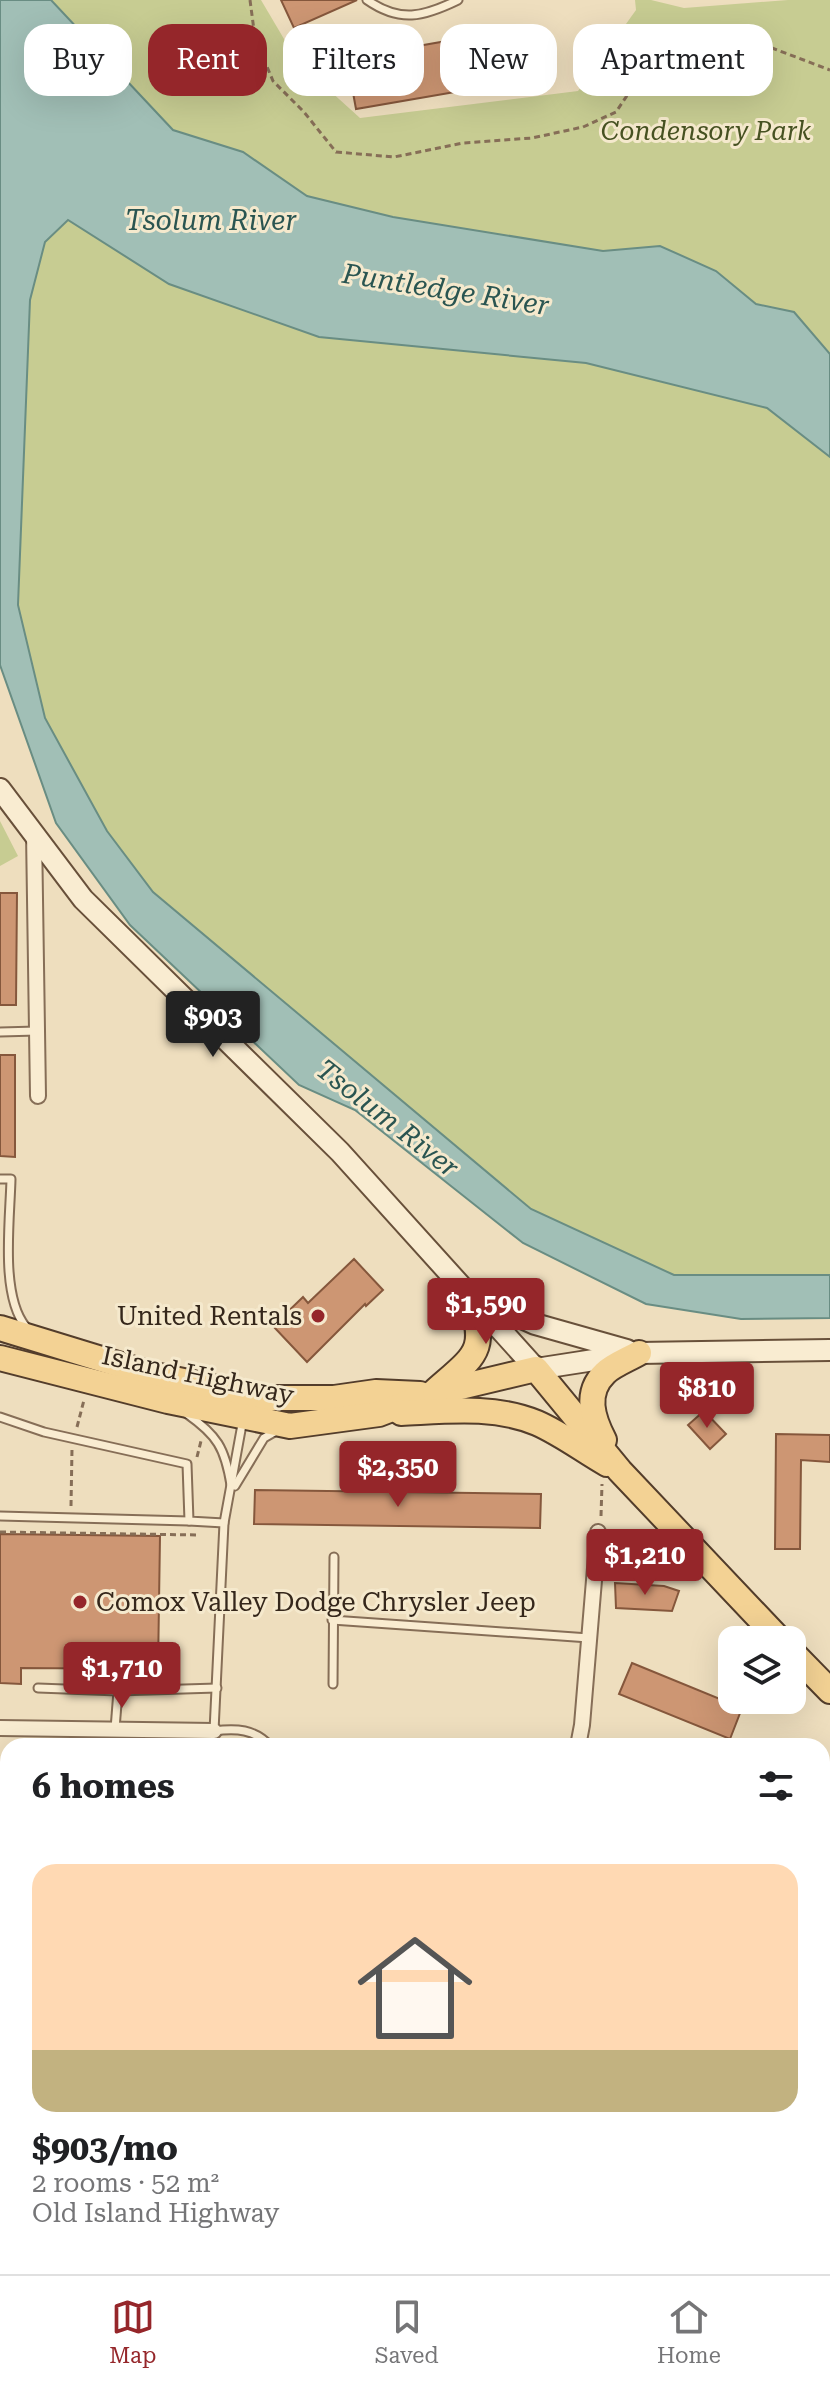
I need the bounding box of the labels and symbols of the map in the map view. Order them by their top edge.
park label: Condensory Park [601,116,812,146]
water label: Tsolum River [125,204,297,237]
water label: Puntledge River [339,257,552,322]
pin: $903 [166,991,260,1059]
water label: Tsolum River [310,1052,466,1185]
pin: $1,590 [421,1278,551,1346]
place label: United Rentals [117,1301,302,1331]
marker: United Rentals [309,1307,327,1325]
street label: Island Highway [99,1340,297,1410]
pin: $810 [660,1362,754,1430]
pin: $2,350 [333,1441,463,1509]
pin: $1,210 [580,1529,710,1597]
place label: Comox Valley Dodge Chrysler Jeep [96,1587,536,1617]
marker: Comox Valley Dodge Chrysler Jeep [71,1593,89,1611]
pin: $1,710 [57,1642,187,1710]

